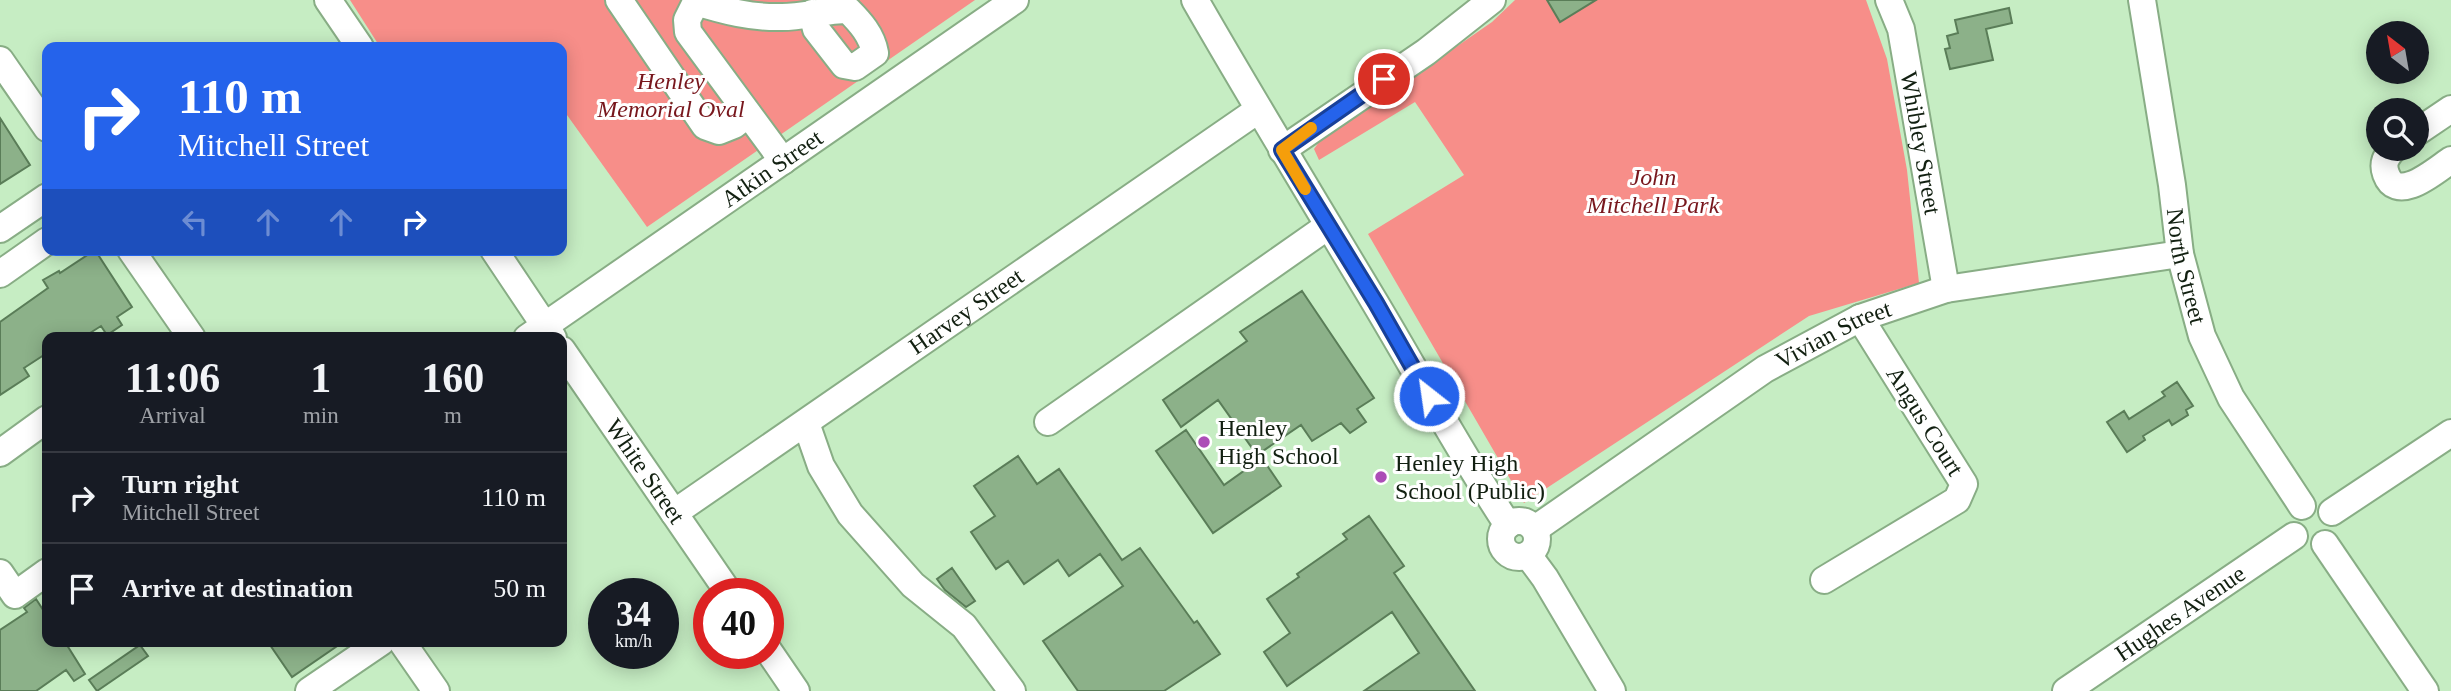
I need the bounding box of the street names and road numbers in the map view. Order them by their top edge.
street label: Whibley Street [1896,69,1946,217]
street label: Atkin Street [717,124,828,212]
street label: North Street [2162,207,2211,327]
street label: Harvey Street [904,263,1028,360]
street label: Vivian Street [1771,295,1895,374]
street label: Angus Court [1881,362,1969,480]
street label: White Street [600,414,690,529]
street label: Hughes Avenue [2110,560,2250,667]

